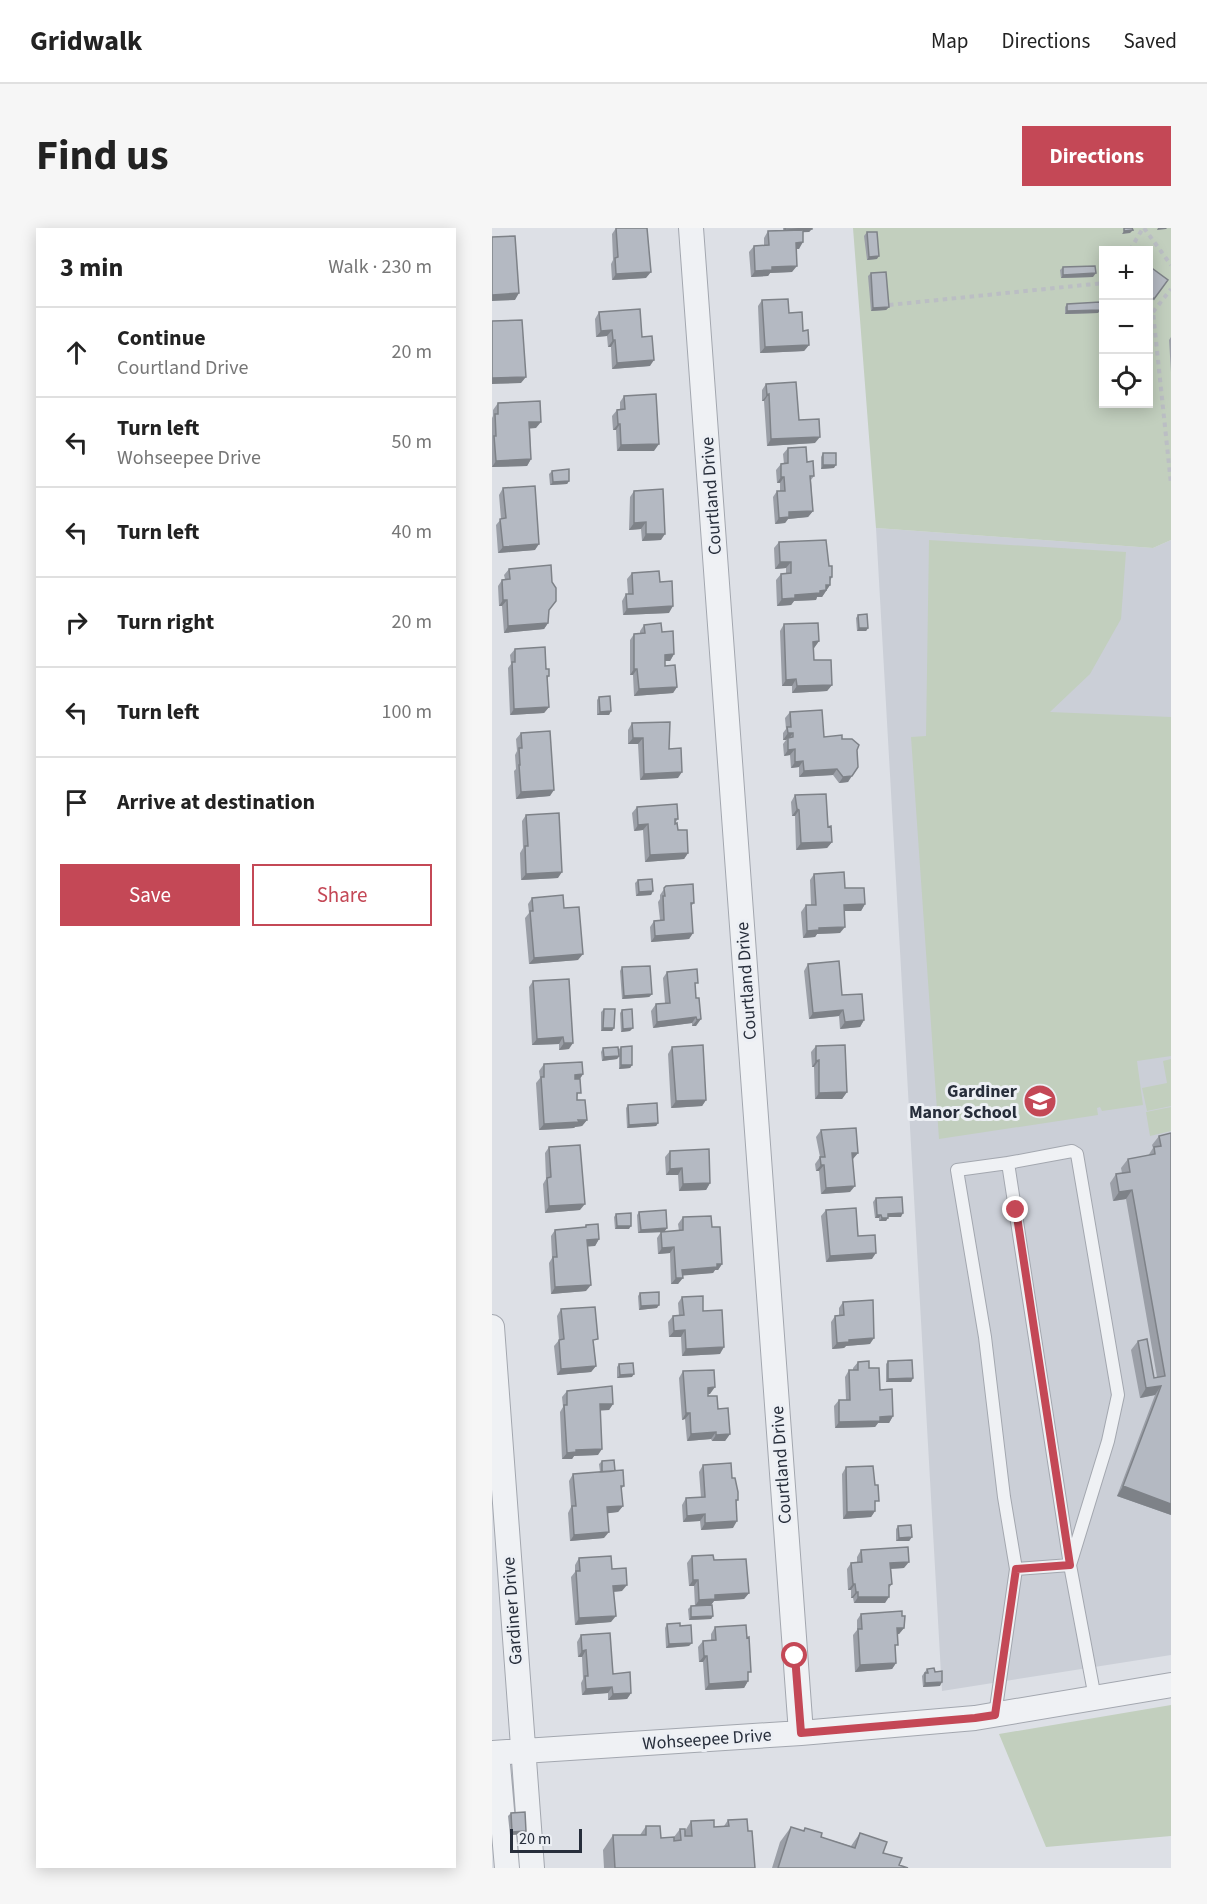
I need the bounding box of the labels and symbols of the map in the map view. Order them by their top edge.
street label: Courtland Drive [695,436,728,556]
street label: Courtland Drive [730,921,763,1041]
place label: Gardiner Manor School [909,1079,1018,1125]
school or university icon: Gardiner Manor School [1022,1083,1058,1119]
route end [1002,1196,1028,1222]
street label: Courtland Drive [765,1405,798,1525]
street label: Gardiner Drive [496,1556,529,1666]
route start [781,1642,807,1668]
street label: Wohseepee Drive [642,1723,773,1756]
scale bar [510,1826,582,1854]

